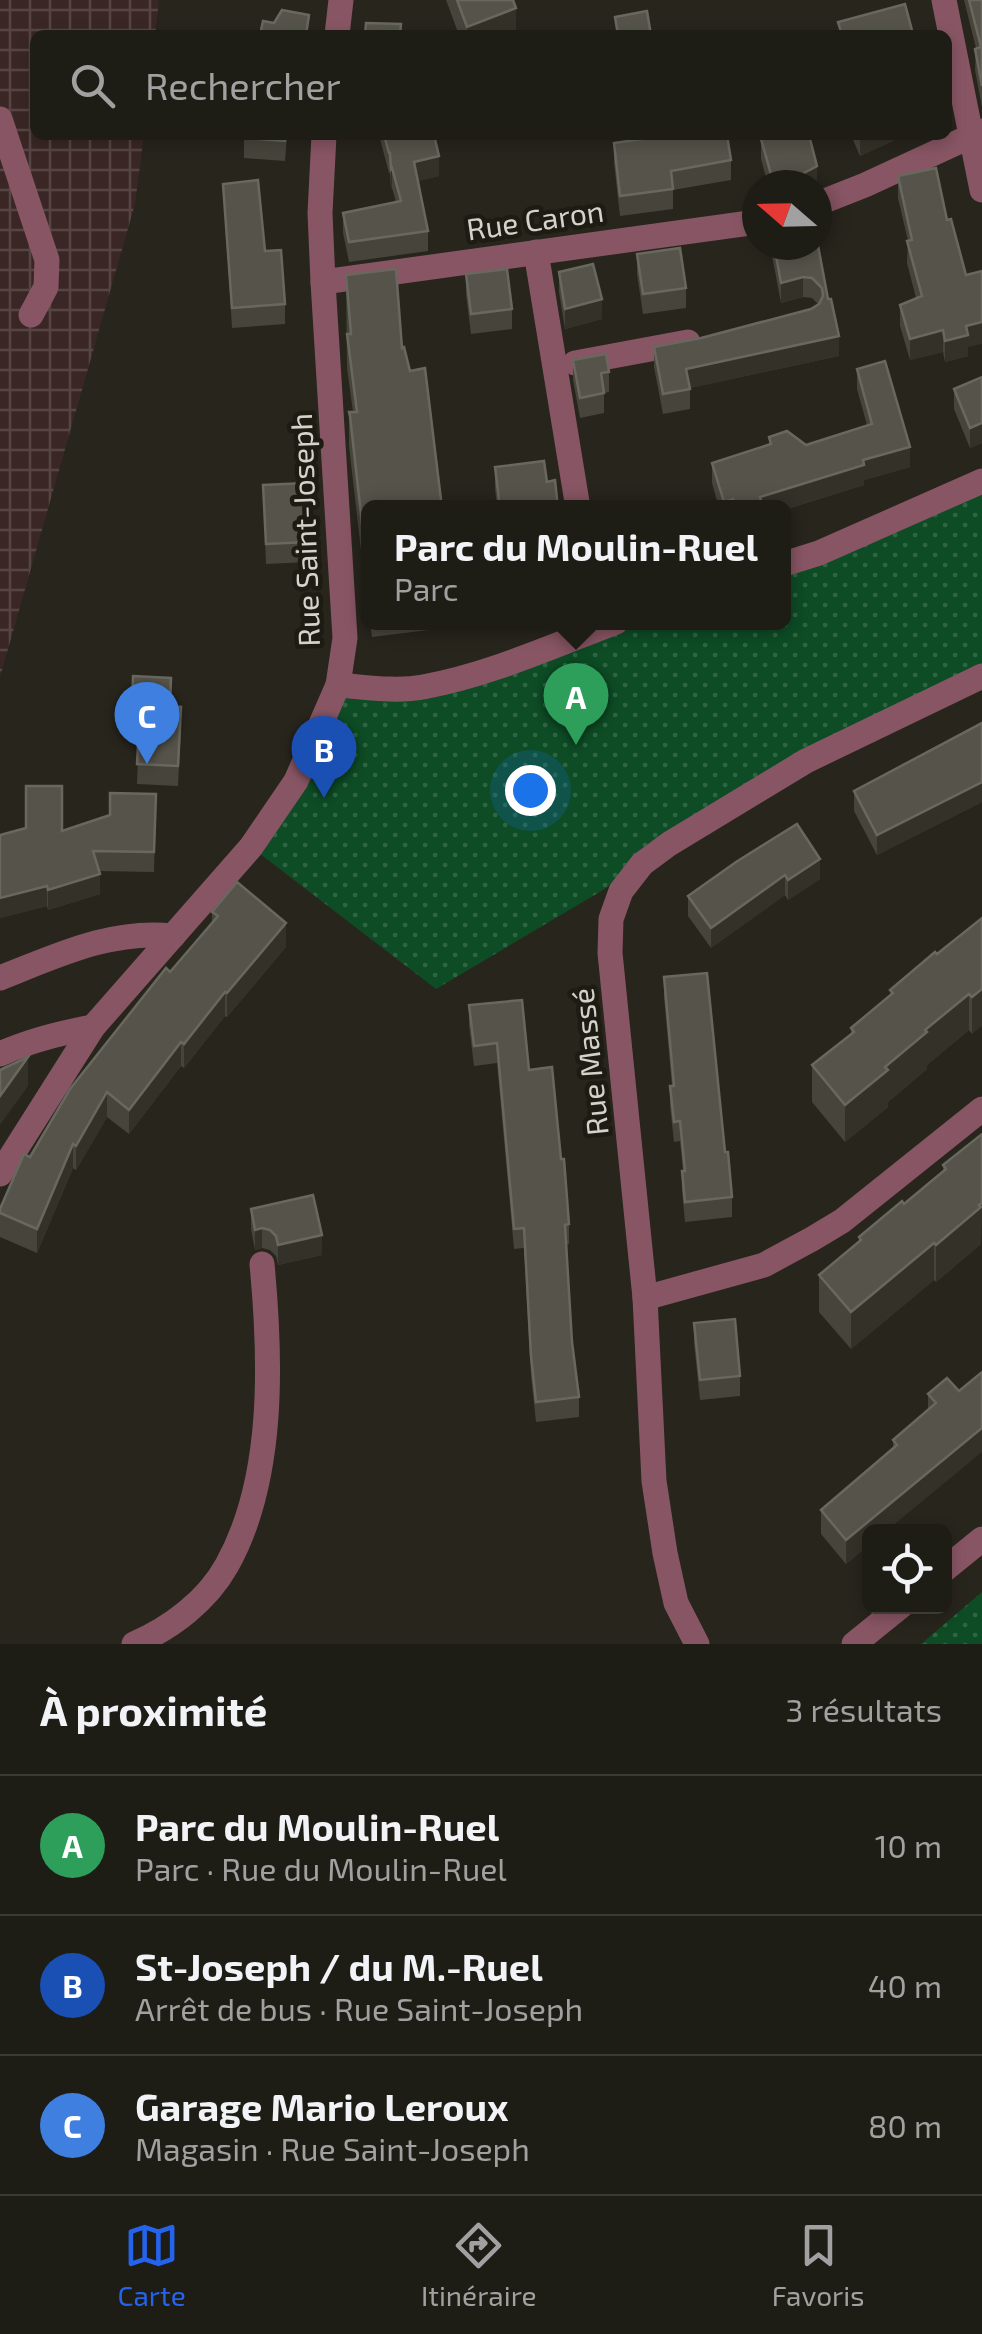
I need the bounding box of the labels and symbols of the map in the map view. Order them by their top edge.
north arrow [742,170,832,260]
street label: Rue Caron [464,192,606,246]
street label: Rue Saint-Joseph [282,413,326,647]
pin: A [544,662,608,745]
pin: C [114,682,180,764]
pin: B [292,716,356,798]
your location [505,765,556,816]
street label: Rue Massé [563,987,615,1137]

